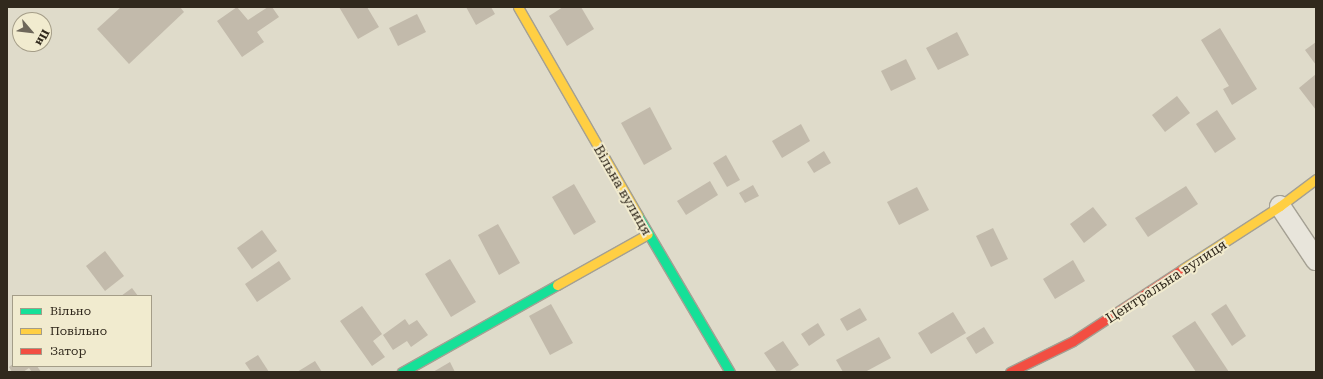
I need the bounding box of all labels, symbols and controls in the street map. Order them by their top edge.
north arrow [12,12,52,52]
text: Пн [33,27,52,48]
street label: Вільна вулиця [590,142,656,238]
street label: Центральна вулиця [1102,236,1230,326]
legend [12,295,152,367]
text: Вільно [50,304,91,318]
text: Повільно [50,324,107,338]
text: Затор [50,344,86,358]

